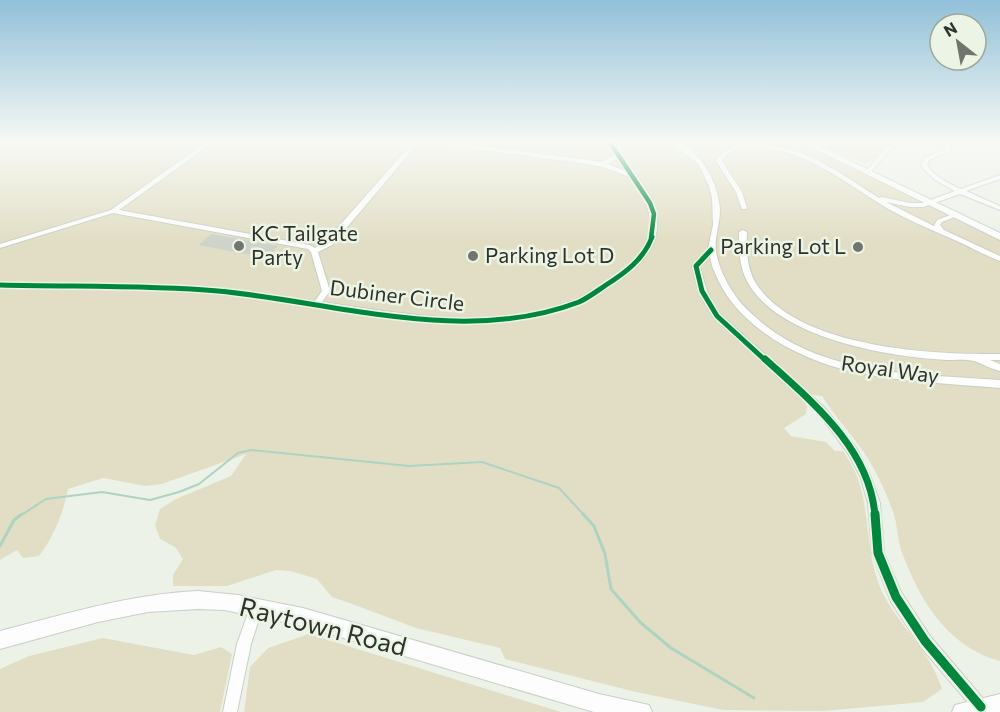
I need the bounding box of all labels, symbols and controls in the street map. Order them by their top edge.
north arrow [928,12,988,72]
text: N [940,17,960,40]
place label: KC Tailgate Party [251,220,358,269]
place label: Parking Lot L [720,233,846,258]
marker: KC Tailgate Party [232,239,246,253]
marker: Parking Lot L [851,240,865,254]
place label: Parking Lot D [485,242,614,267]
marker: Parking Lot D [466,249,480,263]
street label: Dubiner Circle [329,274,466,315]
street label: Royal Way [840,349,941,388]
street label: Raytown Road [237,590,410,661]

